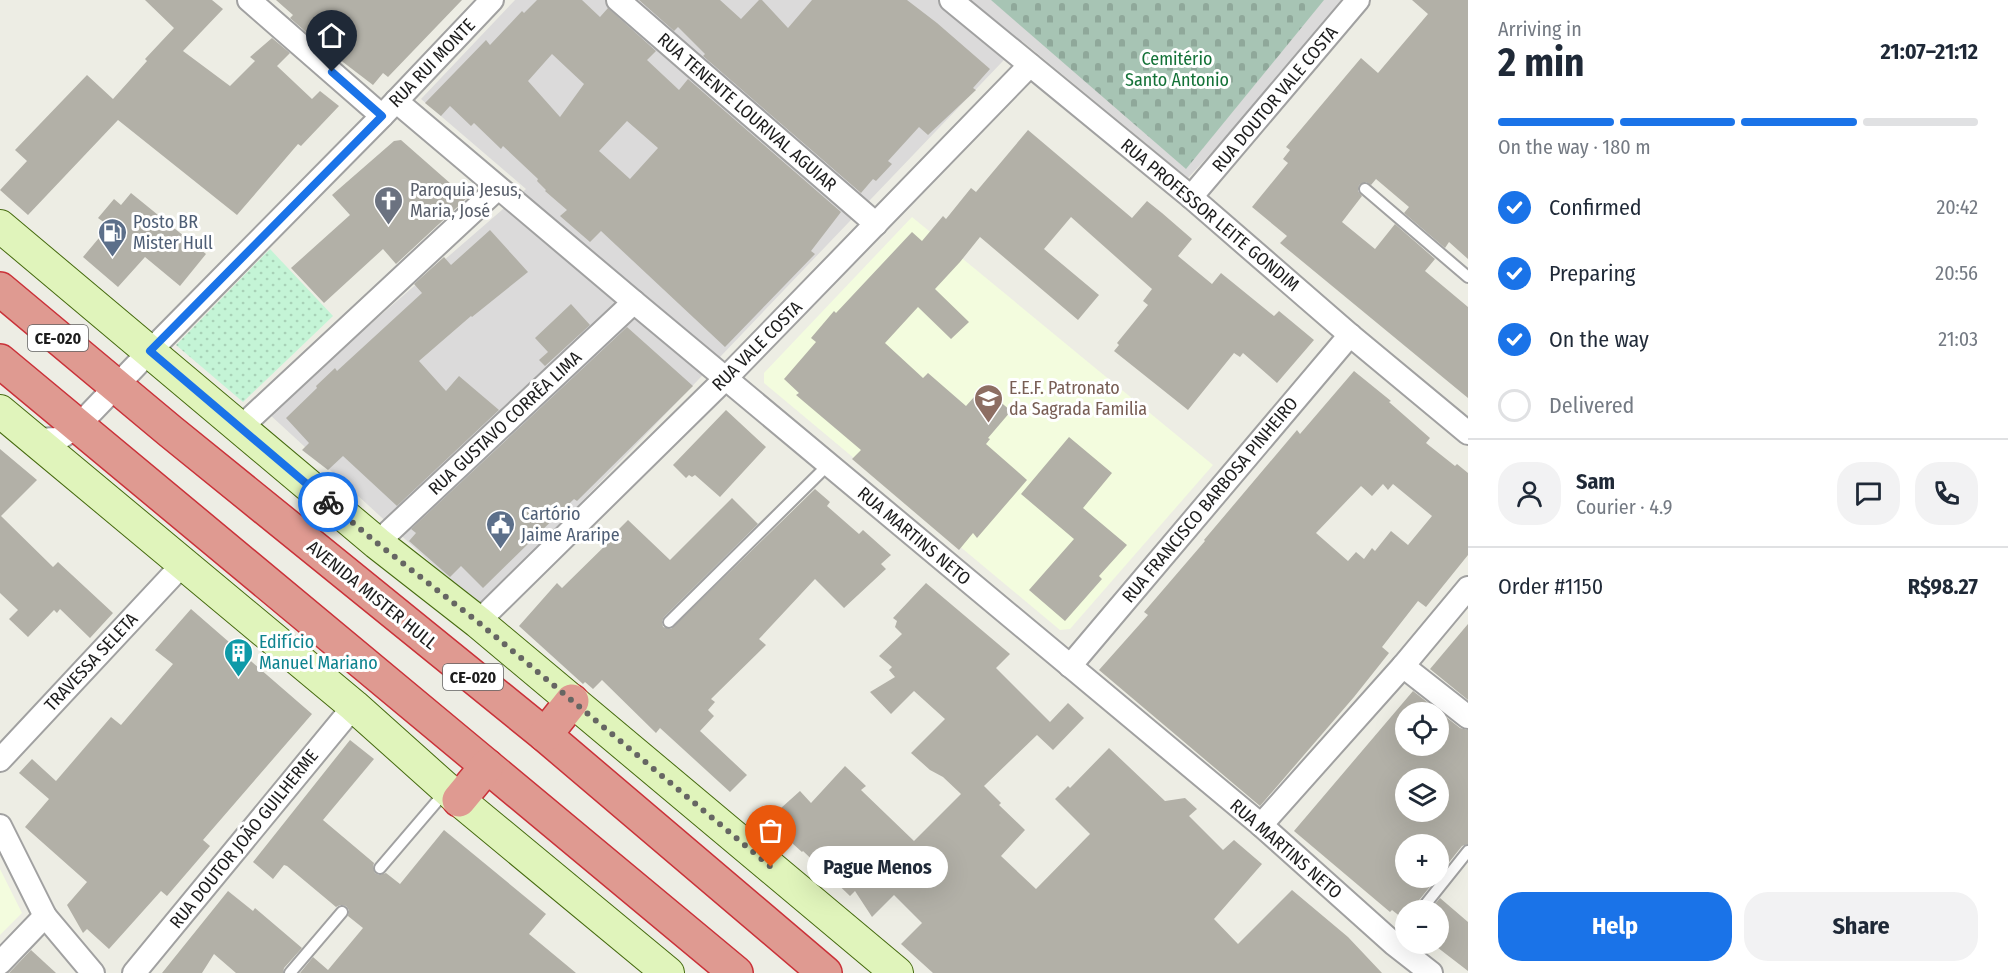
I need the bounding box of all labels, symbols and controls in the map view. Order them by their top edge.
pin [306,10,357,72]
street label: RUA RUI MONTE [384,14,480,112]
text: Arriving in [1498,17,1582,41]
icon: home [315,19,348,52]
street label: RUA DOUTOR VALE COSTA [1208,21,1343,176]
street label: RUA TENENTE LOURIVAL AGUIAR [653,28,841,196]
text: 21:07–21:12 [1881,38,1978,65]
text: 2 min [1498,40,1584,86]
park label: Cemitério Santo Antonio [1125,48,1229,91]
street label: RUA PROFESSOR LEITE GONDIM [1116,134,1304,296]
text: On the way · 180 m [1498,135,1651,159]
place label: Paroquia Jesus, Maria, José [410,179,522,222]
church icon: Paroquia Jesus, Maria, José [373,184,405,226]
icon: check [1498,191,1531,224]
text: Confirmed [1549,194,1642,221]
text: 20:42 [1936,195,1978,219]
place label: Posto BR Mister Hull [133,211,213,254]
fuel station icon: Posto BR Mister Hull [96,216,128,258]
icon: check [1498,257,1531,290]
text: Preparing [1549,260,1635,287]
text: 20:56 [1935,261,1978,285]
street label: RUA VALE COSTA [707,296,807,396]
icon: check [1498,323,1531,356]
road number: CE-020 [28,325,88,351]
text: On the way [1549,326,1649,353]
text: 21:03 [1938,327,1978,351]
street label: RUA GUSTAVO CORRÊA LIMA [424,346,586,500]
place label: E.E.F. Patronato da Sagrada Familia [1009,377,1147,420]
school or university icon: E.E.F. Patronato da Sagrada Familia [972,382,1004,424]
text: Delivered [1549,392,1634,419]
street label: RUA FRANCISCO BARBOSA PINHEIRO [1117,393,1303,607]
button: person [1498,462,1561,525]
button: chat [1837,462,1900,525]
button: phone [1915,462,1978,525]
text: Sam [1576,468,1615,495]
courier [298,472,358,532]
street label: RUA MARTINS NETO [853,482,975,590]
icon: bike [312,486,345,519]
text: Courier · 4.9 [1576,495,1672,519]
place label: Cartório Jaime Araripe [521,503,620,546]
public building icon: Cartório Jaime Araripe [484,508,516,550]
street label: AVENIDA MISTER HULL [303,536,441,654]
text: Order #1150 [1498,573,1603,600]
text: R$98.27 [1908,573,1978,600]
street label: TRAVESSA SELETA [40,608,143,716]
place label: Edifício Manuel Mariano [259,631,378,674]
building icon: Edifício Manuel Mariano [222,636,254,678]
road number: CE-020 [443,664,503,690]
map controls [1395,702,1449,954]
button: locate [1395,702,1449,756]
street label: RUA DOUTOR JOÃO GUILHERME [165,745,323,933]
button: layers [1395,768,1449,822]
street label: RUA MARTINS NETO [1226,794,1346,904]
pin [745,805,796,867]
icon: bag [754,814,787,847]
button: + [1395,834,1449,888]
callout: Pague Menos [807,846,948,888]
text: Pague Menos [823,855,932,879]
button: Help [1498,892,1732,961]
button: Share [1744,892,1978,961]
button: − [1395,900,1449,954]

